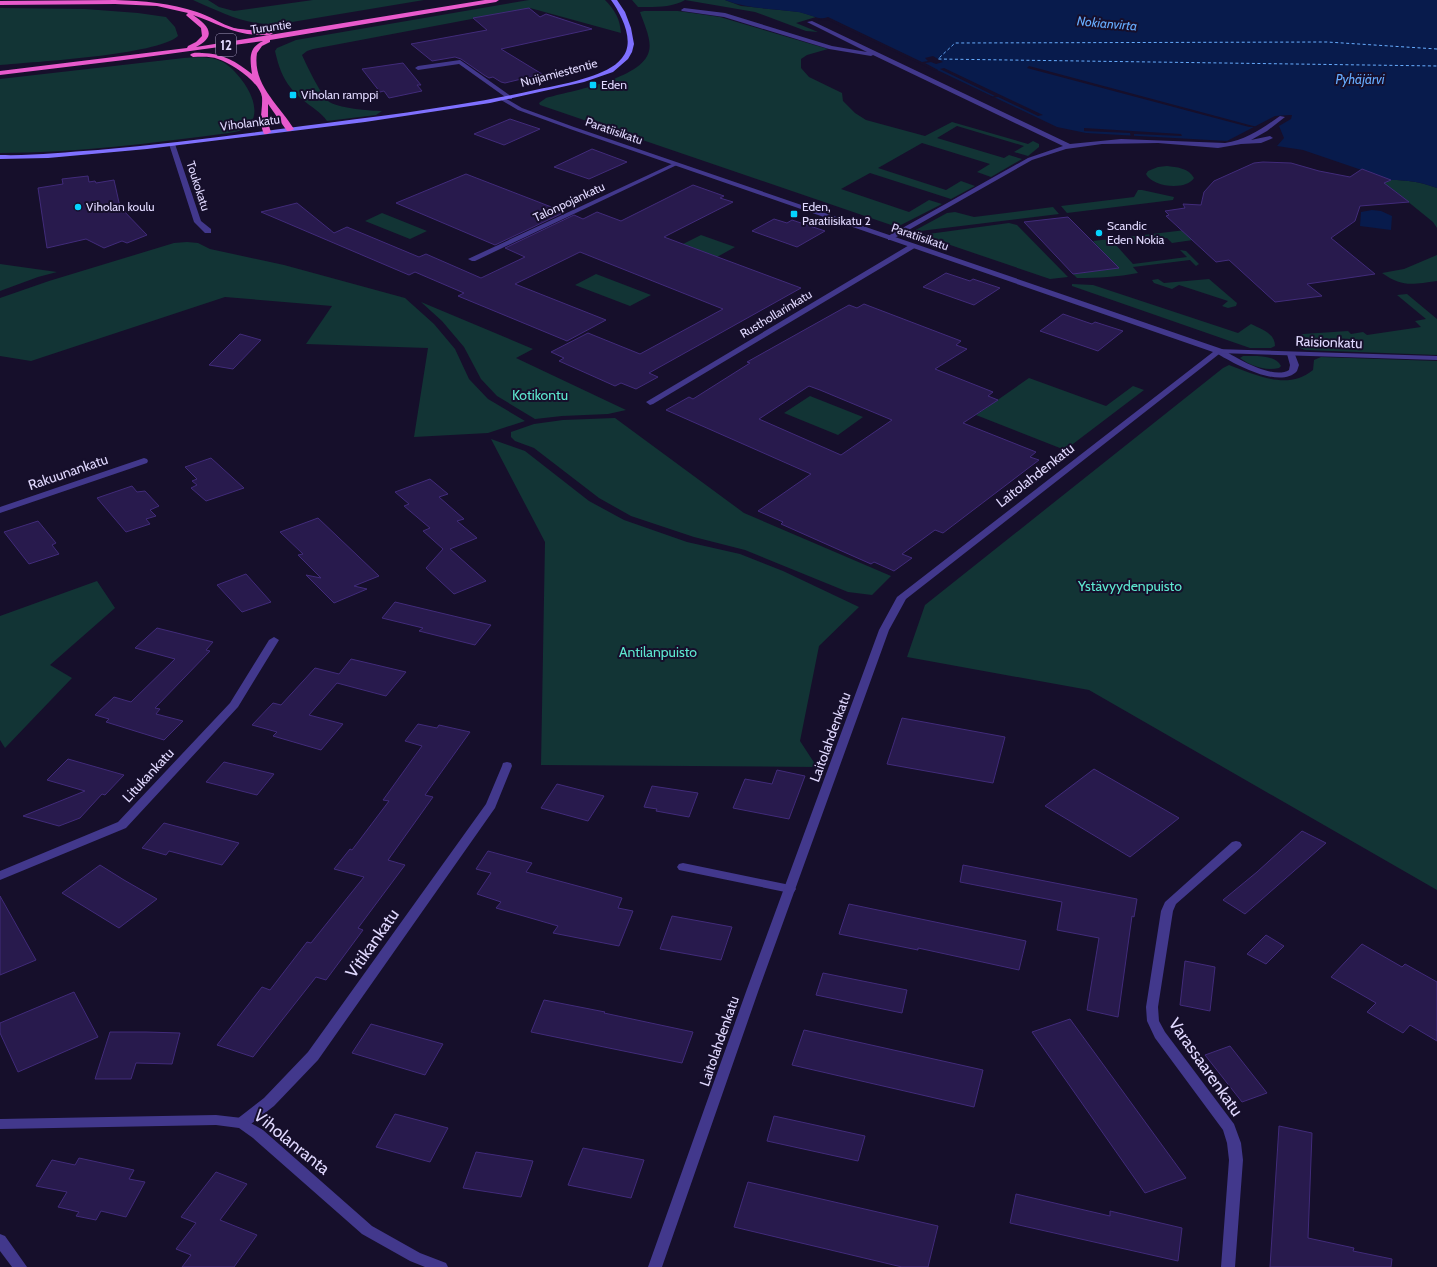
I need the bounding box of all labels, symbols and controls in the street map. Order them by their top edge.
water label: Nokianvirta [1076,12,1138,34]
street label: Turuntie [250,16,292,37]
road number: 12 [216,34,236,56]
street label: Nuijamiestentie [519,55,599,90]
water label: Pyhäjärvi [1336,71,1385,88]
place label: Eden [601,77,627,92]
marker: Eden [588,80,598,90]
place label: Viholan ramppi [301,87,378,102]
marker: Viholan ramppi [288,90,298,100]
street label: Viholankatu [219,111,281,134]
street label: Paratiisikatu [583,114,645,147]
street label: Toukokatu [183,159,214,213]
street label: Talonpojankatu [531,178,607,225]
place label: Viholan koulu [86,199,155,214]
place label: Eden, Paratiisikatu 2 [802,199,871,228]
marker: Viholan koulu [73,202,83,212]
marker: Eden, Paratiisikatu 2 [789,209,799,219]
place label: Scandic Eden Nokia [1107,218,1164,247]
street label: Paratiisikatu [889,220,951,253]
marker: Scandic Eden Nokia [1094,228,1104,238]
street label: Rusthollarinkatu [737,286,814,341]
street label: Raisionkatu [1295,332,1363,352]
park label: Kotikontu [512,386,568,404]
street label: Laitolahdenkatu [992,439,1078,511]
street label: Rakuunankatu [26,450,110,494]
park label: Ystävyydenpuisto [1077,577,1182,595]
park label: Antilanpuisto [619,643,697,661]
street label: Laitolahdenkatu [805,690,855,784]
street label: Litukankatu [118,744,178,806]
street label: Vitikankatu [341,905,403,981]
street label: Laitolahdenkatu [695,993,743,1089]
street label: Varassaarenkatu [1165,1014,1247,1120]
street label: Viholanranta [250,1105,335,1179]

